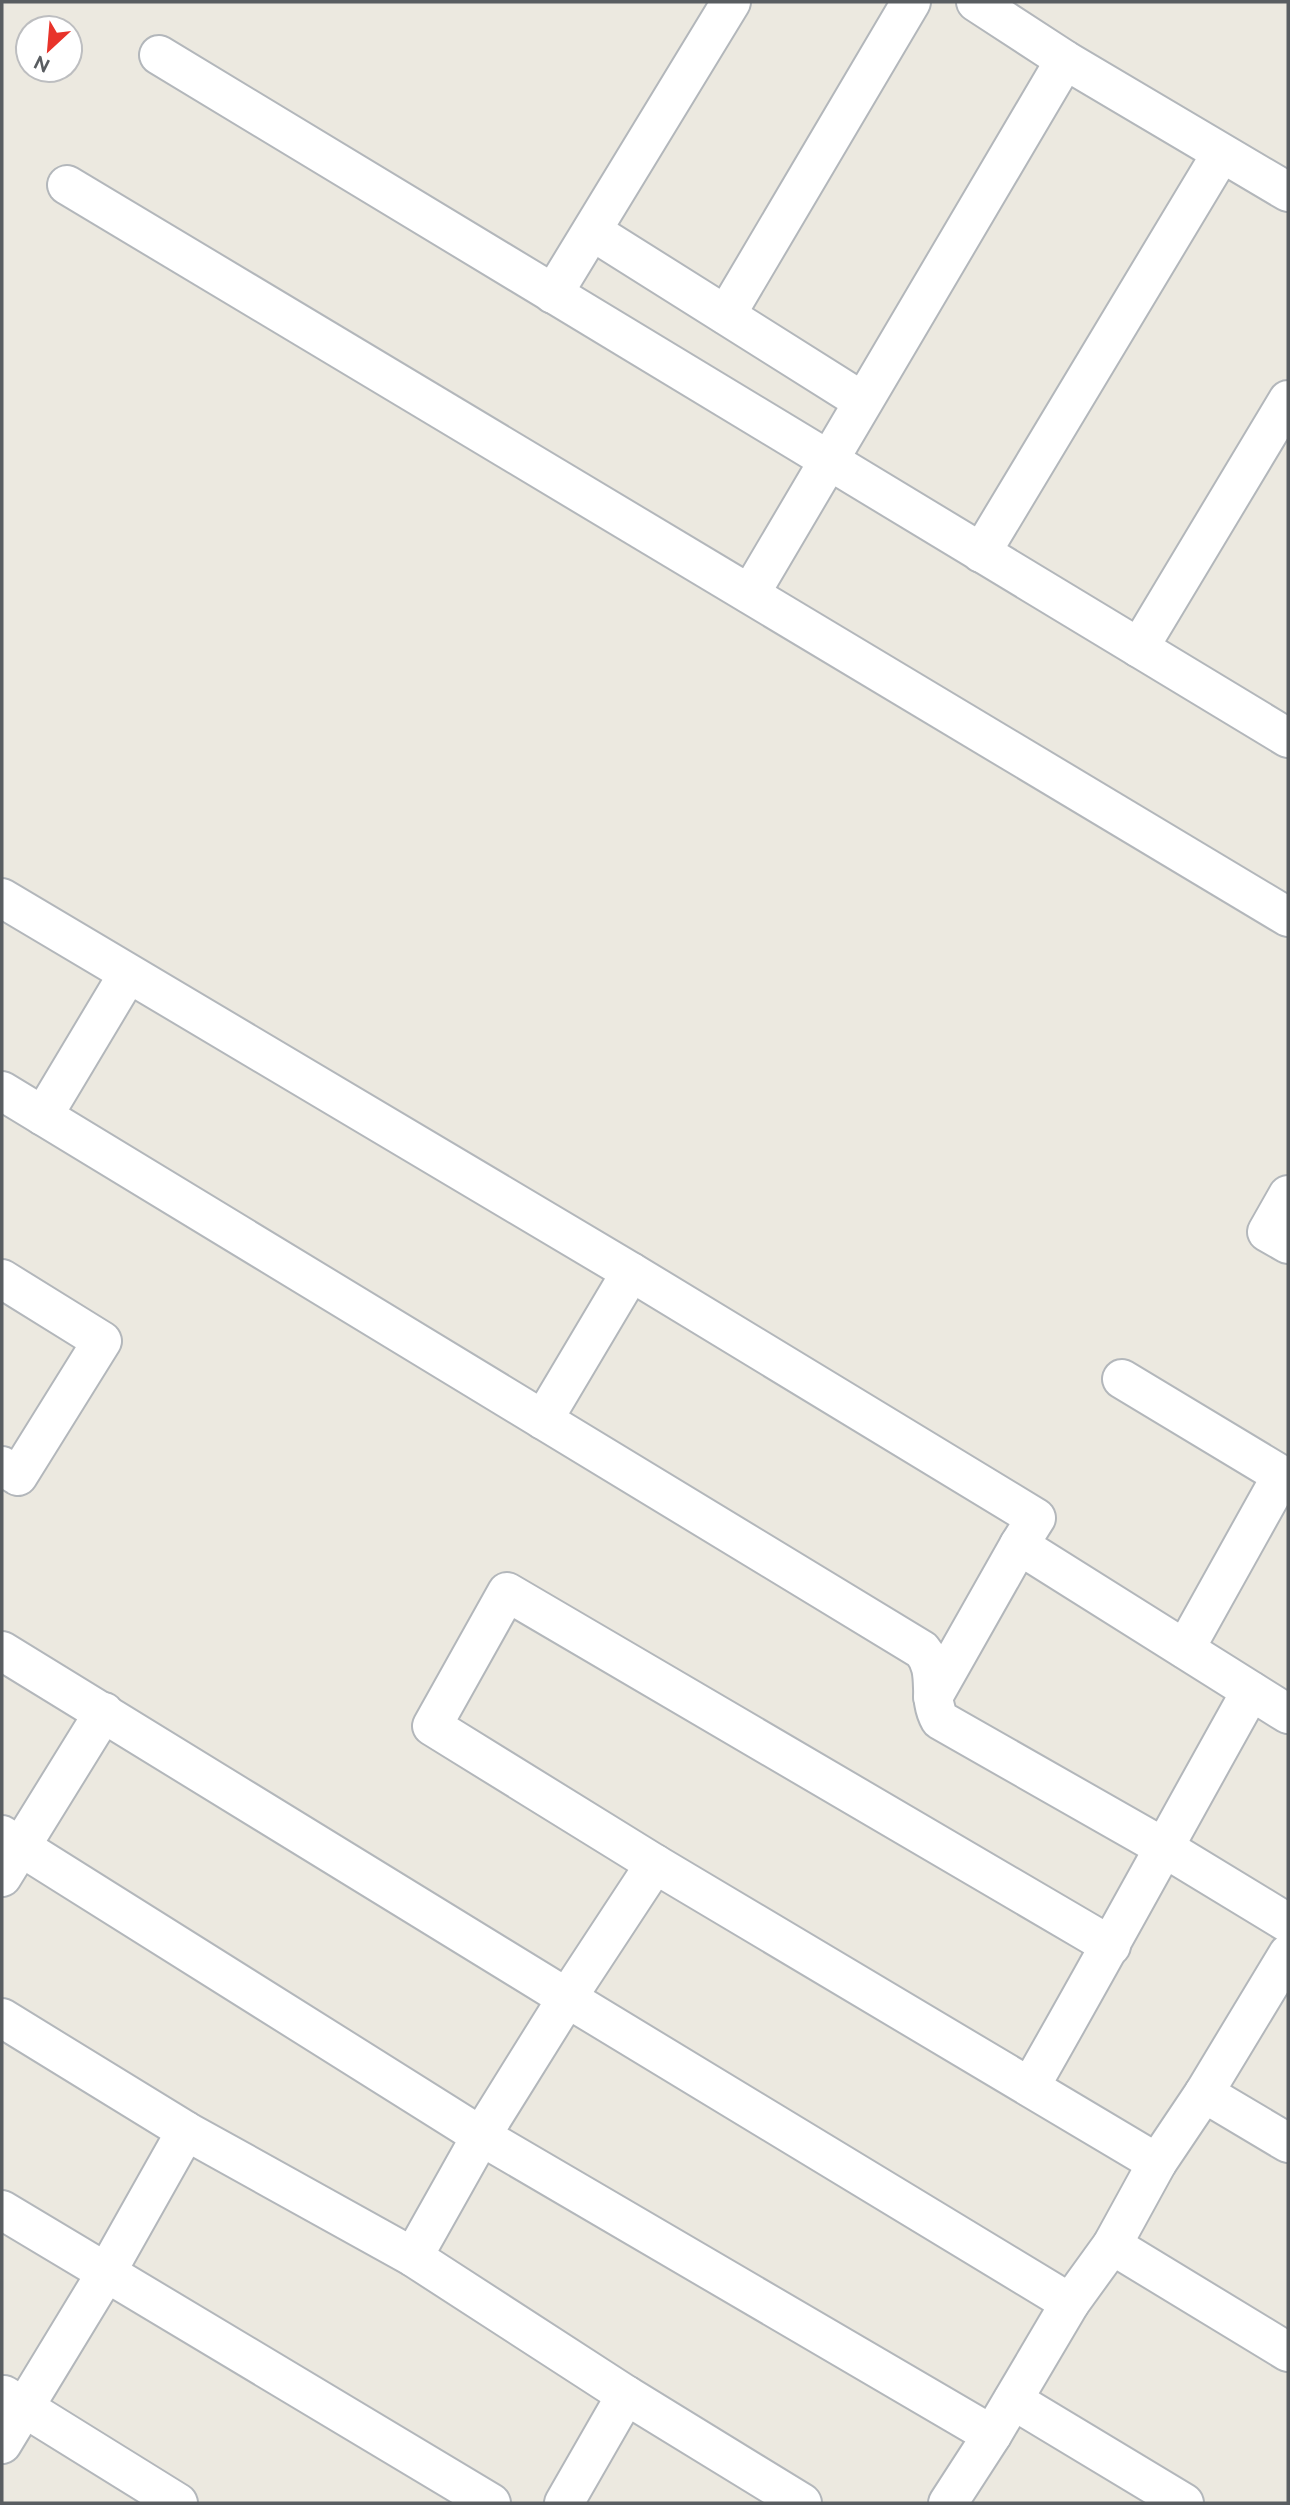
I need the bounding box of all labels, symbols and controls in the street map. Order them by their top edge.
north arrow [14,14,84,84]
text: N [30,51,53,77]

